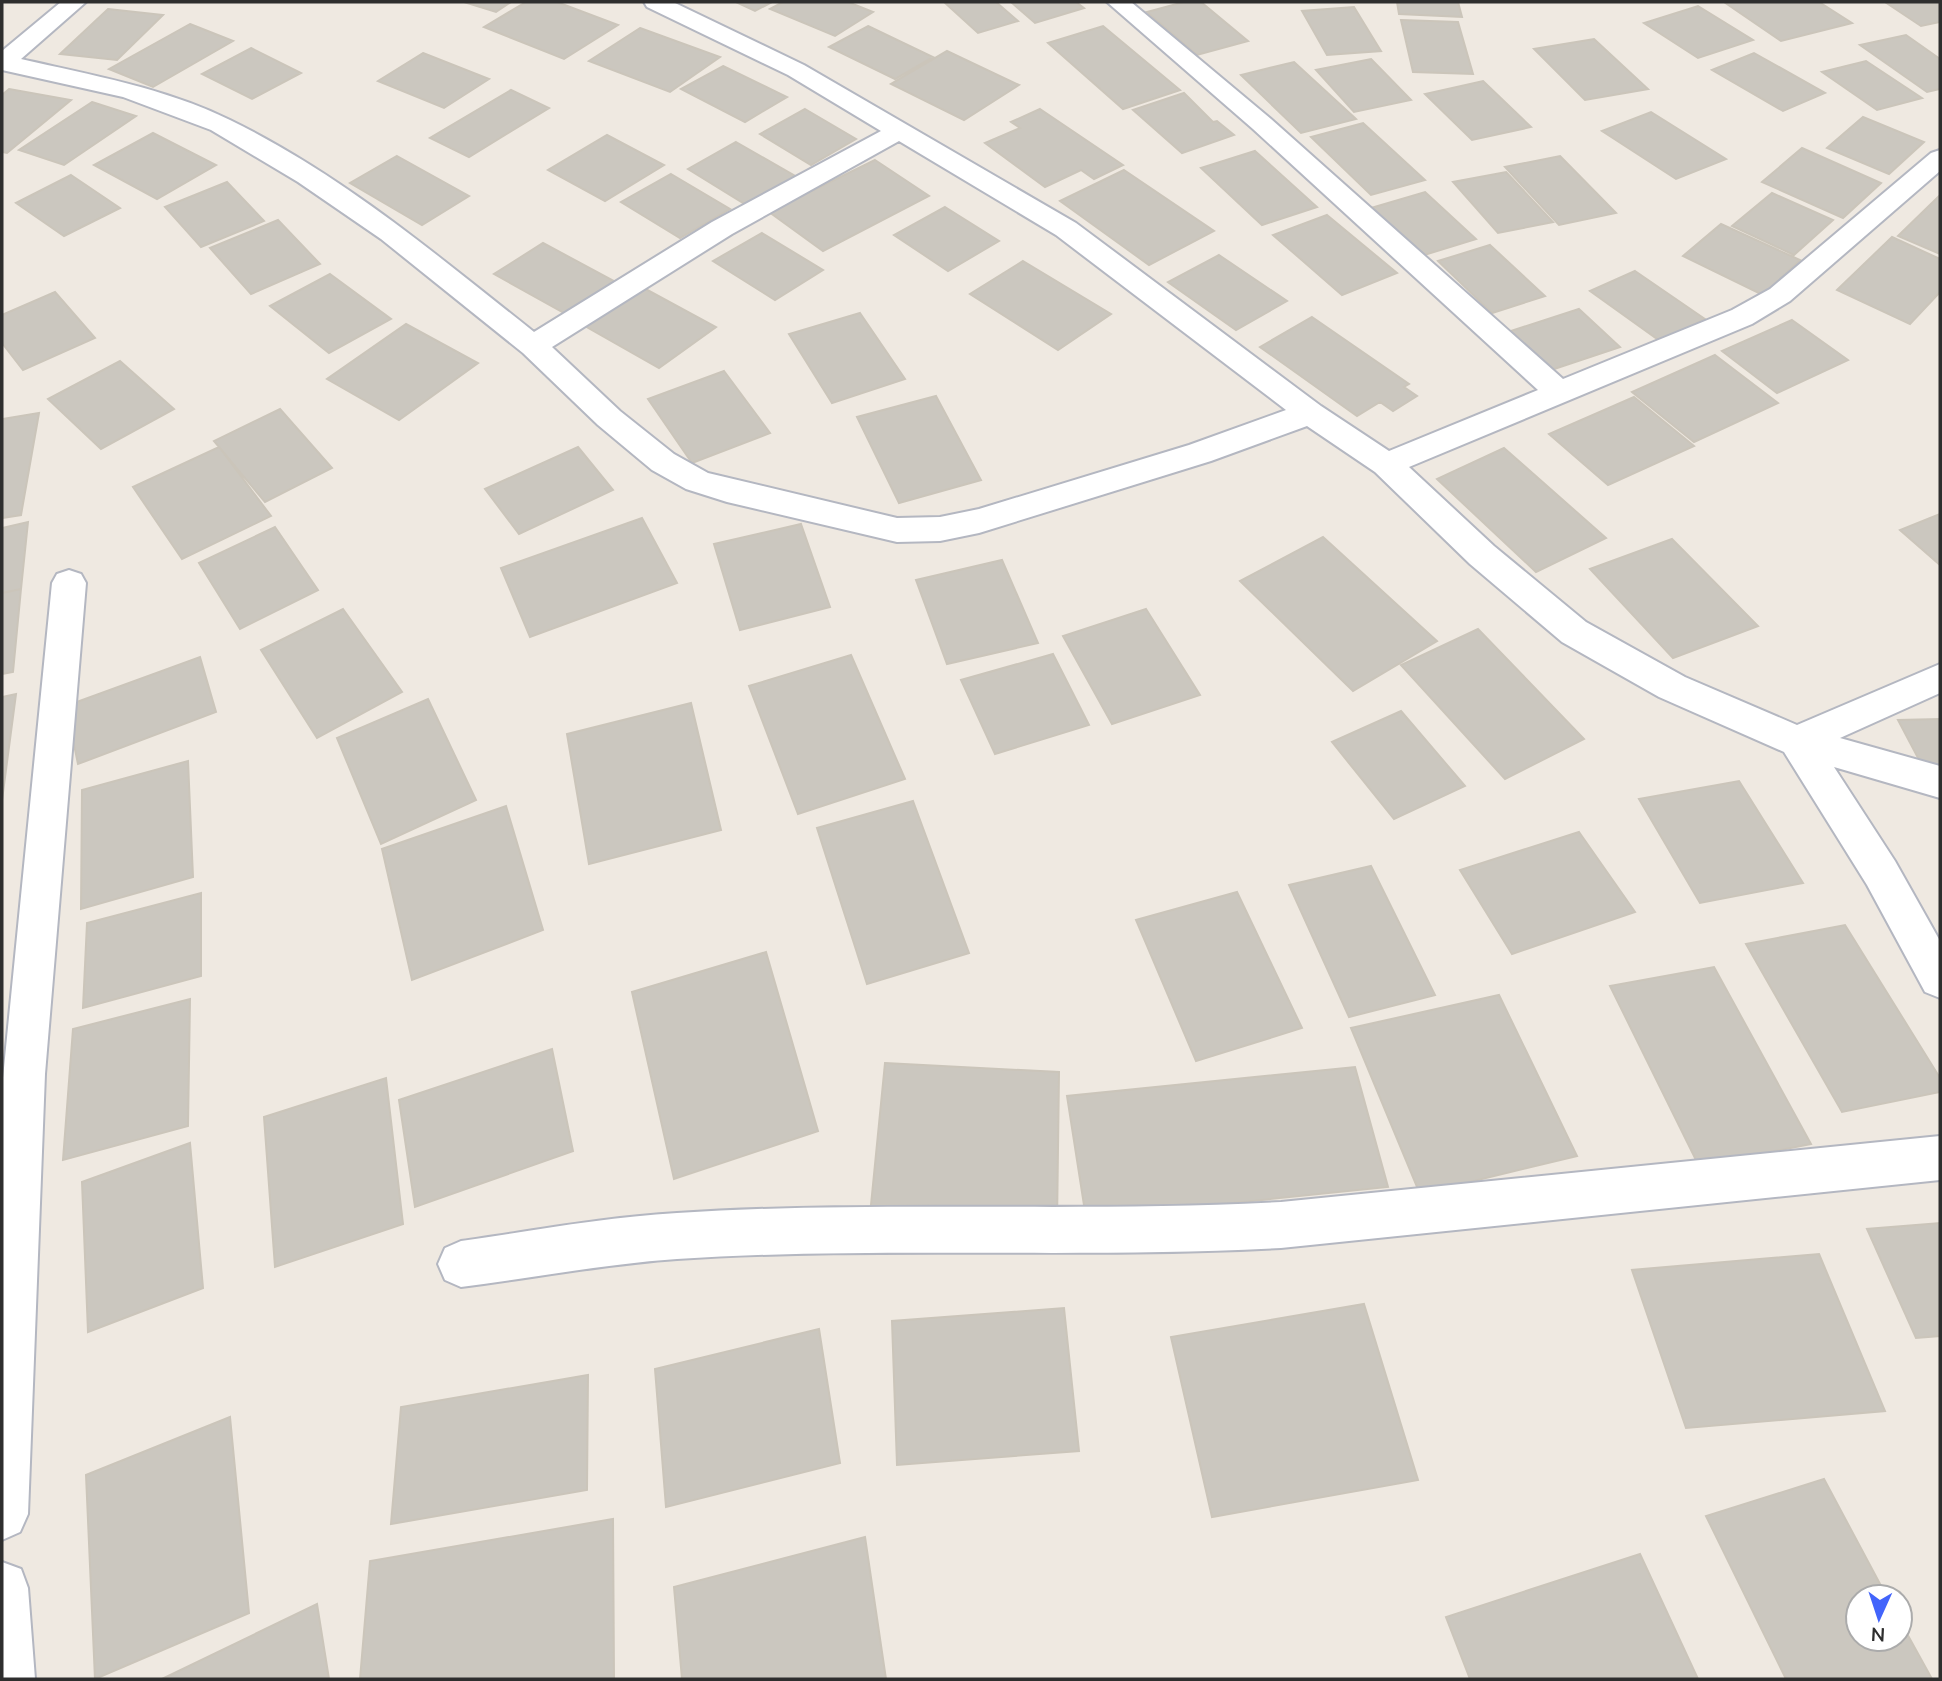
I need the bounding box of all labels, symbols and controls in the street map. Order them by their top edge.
north arrow [1844,1583,1914,1653]
text: N [1870,1621,1886,1647]

